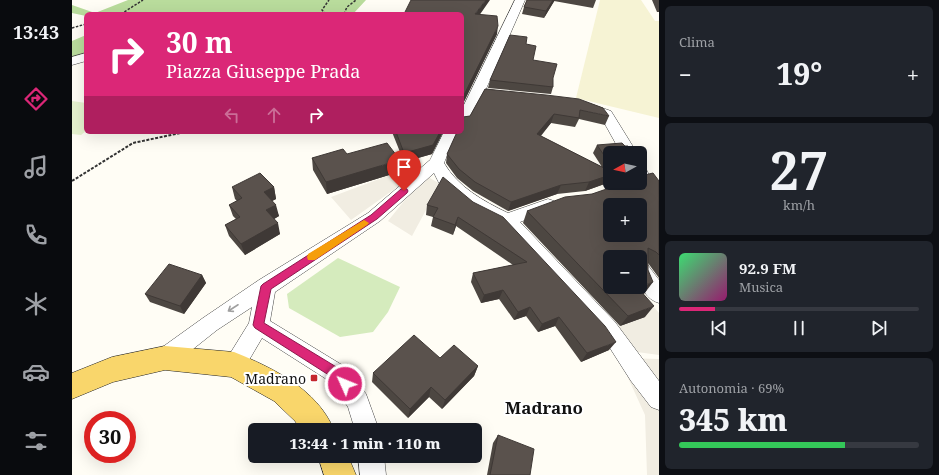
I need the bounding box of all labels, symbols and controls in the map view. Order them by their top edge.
text: 13:43 [13,20,59,44]
text: 30 m [166,23,233,61]
icon: right [100,28,152,80]
text: Clima [679,33,715,51]
text: 19° [776,53,822,94]
text: Piazza Giuseppe Prada [166,59,361,83]
text: − [679,59,692,89]
text: + [907,59,919,89]
icon: directions [22,85,50,113]
icon: left [221,104,243,126]
icon: ahead [263,104,285,126]
icon: right [305,104,327,126]
text: 27 [770,134,828,205]
north arrow [603,146,647,190]
map controls [603,146,647,294]
pin [387,150,421,191]
icon: music [22,153,50,181]
icon: arrive [393,156,415,178]
text: km/h [783,196,815,214]
button: + [603,198,647,242]
icon: phone [22,221,50,249]
button: − [603,250,647,294]
text: 92.9 FM [739,258,796,278]
text: Musica [739,278,783,296]
icon: climate [22,290,50,318]
one-way arrow [228,304,239,312]
icon: previous [708,317,730,339]
icon: pause [788,317,810,339]
icon: next [868,317,890,339]
icon: car [22,358,50,386]
position arrow [324,363,366,405]
place label: Madrano [245,369,306,388]
marker: Madrano [309,373,319,383]
text: Autonomia · 69% [679,379,784,397]
district label: Madrano [505,396,583,419]
text: 345 km [679,399,788,440]
speed limit sign: 30 [84,411,136,463]
icon: filters [22,427,50,455]
text: 13:44 · 1 min · 110 m [289,433,441,453]

